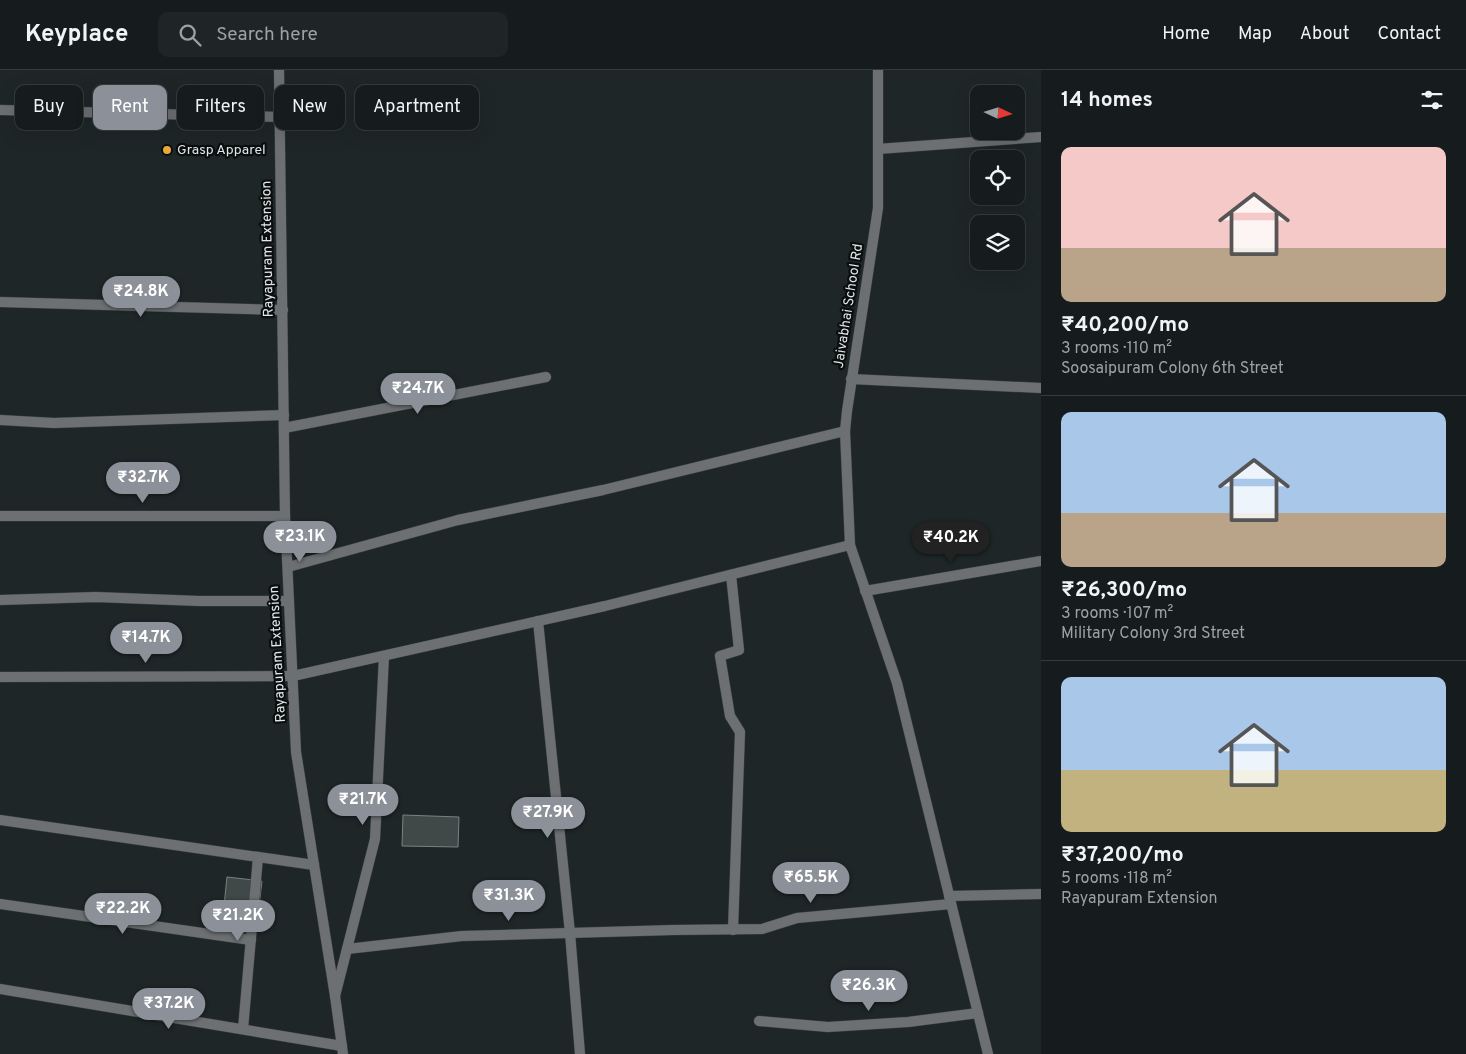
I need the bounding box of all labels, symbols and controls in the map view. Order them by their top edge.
search box [158,12,508,57]
text: Keyplace [25,20,128,50]
icon: search [176,21,204,49]
text: Search here [216,23,318,47]
text: Home [1162,23,1210,46]
text: Map [1238,23,1272,46]
text: About [1300,23,1349,46]
text: Contact [1377,23,1441,46]
chip: Buy [15,85,83,130]
chip: Rent [93,85,167,130]
chip: Filters [177,85,264,130]
chip: New [274,85,345,130]
chip: Apartment [355,85,479,130]
north arrow [970,85,1025,140]
map controls [970,85,1025,270]
icon: filters [1418,86,1446,114]
text: 14 homes [1061,87,1153,114]
place label: Grasp Apparel [177,142,266,159]
marker: Grasp Apparel [161,144,173,156]
button: locate [970,150,1025,205]
icon: home [1209,179,1299,269]
street label: Rayapuram Extension [258,180,278,318]
button: layers [970,215,1025,270]
street label: Jaivabhai School Rd [831,243,867,369]
pin: ₹24.8K [100,276,182,318]
text: ₹24.8K [113,282,169,302]
text: ₹40,200/mo [1061,312,1189,339]
text: 3 rooms · 110 m² [1061,339,1172,359]
text: Soosaipuram Colony 6th Street [1061,359,1284,379]
pin: ₹24.7K [377,372,459,415]
text: ₹24.7K [392,379,444,399]
icon: home [1209,445,1299,535]
pin: ₹32.7K [102,462,184,504]
text: ₹32.7K [117,468,169,488]
pin: ₹23.1K [259,520,341,563]
pin: ₹40.2K [910,522,992,564]
text: ₹23.1K [274,527,326,547]
text: ₹40.2K [923,528,979,548]
text: ₹26,300/mo [1061,577,1187,604]
street label: Rayapuram Extension [266,585,290,723]
text: 3 rooms · 107 m² [1061,604,1173,624]
pin: ₹14.7K [105,622,187,664]
text: Military Colony 3rd Street [1061,624,1245,644]
text: ₹14.7K [121,628,171,648]
icon: home [1209,710,1299,800]
pin: ₹21.7K [322,784,404,826]
text: ₹21.7K [338,790,388,810]
pin: ₹27.9K [507,796,589,839]
text: ₹27.9K [522,803,574,823]
text: ₹37,200/mo [1061,842,1184,869]
pin: ₹65.5K [770,862,852,904]
text: ₹65.5K [783,868,839,888]
text: 5 rooms · 118 m² [1061,869,1172,889]
pin: ₹31.3K [468,880,550,922]
text: ₹31.3K [483,886,535,906]
text: Rayapuram Extension [1061,889,1217,909]
pin: ₹22.2K [82,892,164,935]
text: ₹22.2K [95,899,151,919]
pin: ₹21.2K [197,900,279,942]
text: ₹21.2K [212,906,264,926]
pin: ₹26.3K [828,970,910,1012]
text: ₹26.3K [842,976,896,996]
pin: ₹37.2K [128,988,210,1030]
text: ₹37.2K [143,994,195,1014]

